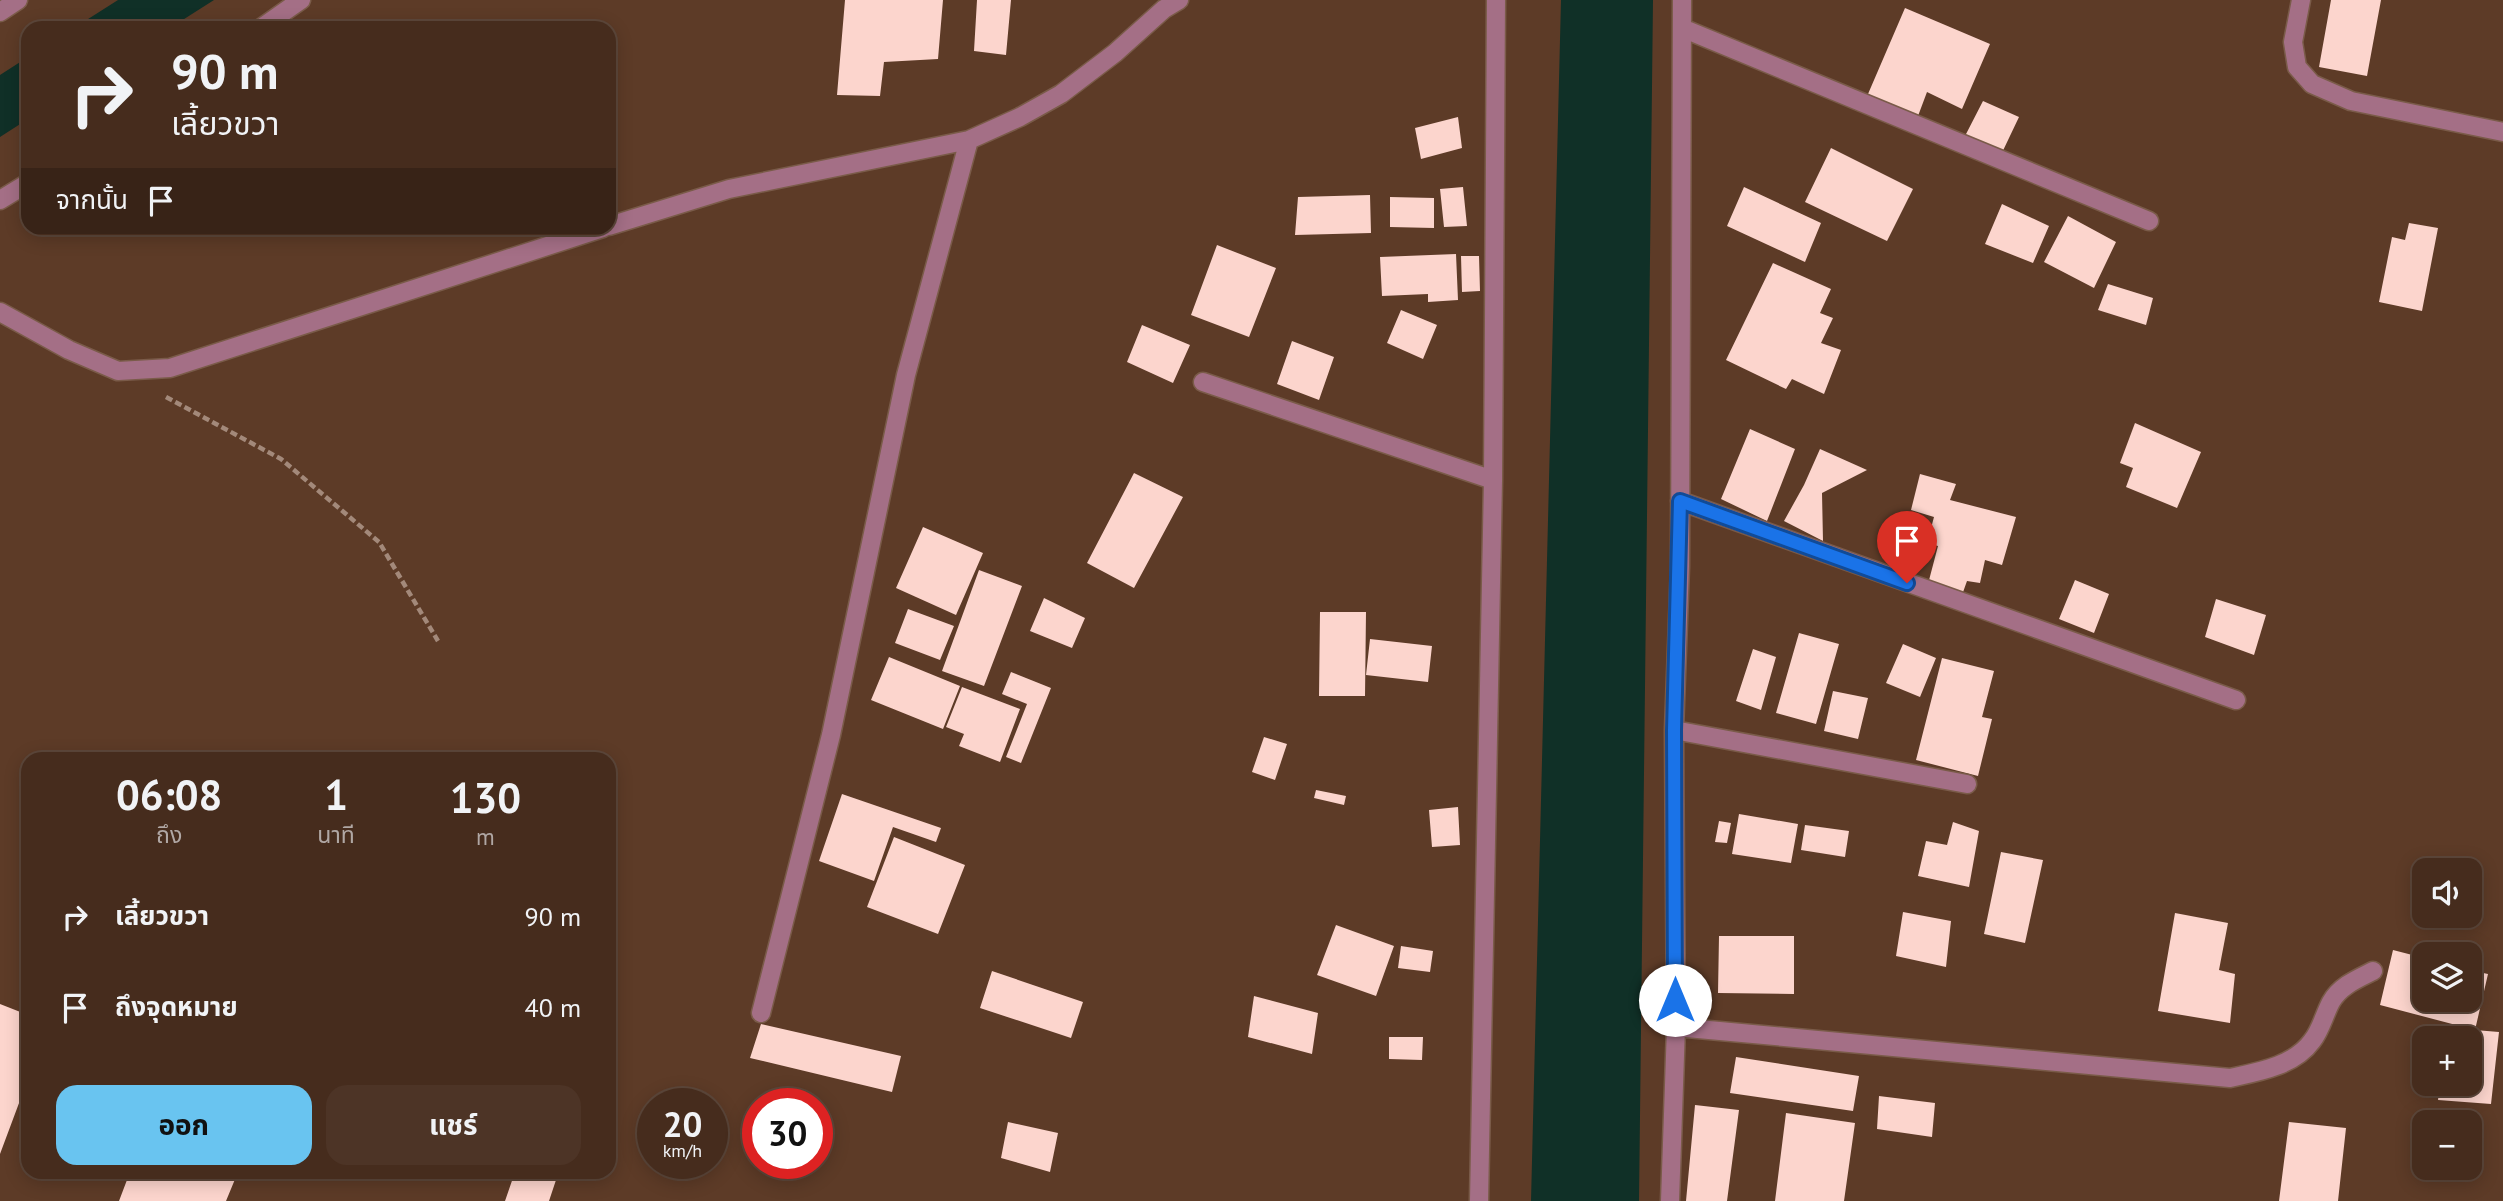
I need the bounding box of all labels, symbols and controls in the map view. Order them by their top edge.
text: 90 m [171,39,278,103]
icon: right [56,49,147,140]
text: เลี้ยวขวา [171,102,279,144]
icon: arrive [142,182,180,220]
text: จากนั้น [56,183,128,216]
pin [1877,511,1937,583]
icon: arrive [1888,522,1926,560]
text: 06:08 [116,767,222,822]
text: 1 [324,767,348,822]
text: 130 [450,770,521,825]
text: ถึง [156,820,182,849]
text: นาที [317,820,355,849]
text: m [476,822,495,851]
map controls [2412,858,2482,1180]
button: sound [2412,858,2482,928]
icon: right [56,898,94,936]
text: เลี้ยวขวา [115,899,209,932]
text: 90 m [525,900,581,933]
button: layers [2412,942,2482,1012]
position arrow [1638,963,1712,1037]
icon: arrive [56,989,94,1027]
text: ถึงจุดหมาย [115,990,238,1023]
text: 40 m [525,991,581,1024]
button: + [2412,1026,2482,1096]
button: ออก [56,1085,312,1165]
button: แชร์ [326,1085,581,1165]
speed limit sign: 30 [742,1088,833,1179]
text: 20 [663,1101,702,1147]
button: − [2412,1110,2482,1180]
text: km/h [663,1139,702,1162]

